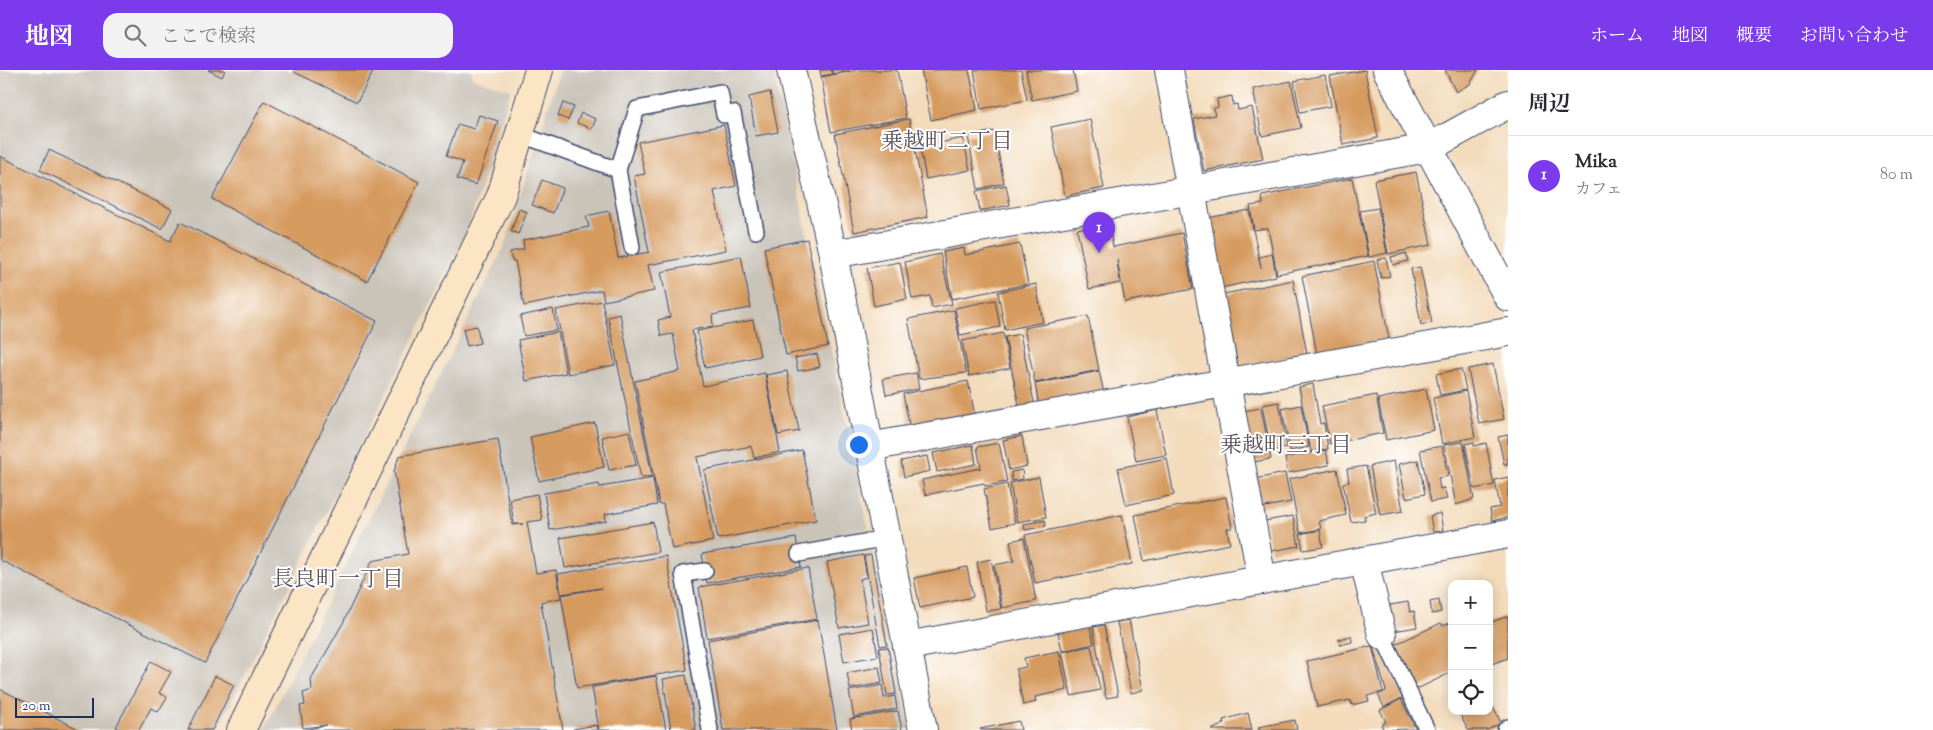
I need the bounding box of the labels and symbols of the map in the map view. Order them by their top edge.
district label: 乗越町二丁目 [881,127,1013,159]
pin: 1 [1083,212,1115,253]
district label: 乗越町三丁目 [1220,431,1352,463]
your location [846,432,872,458]
district label: 長良町一丁目 [272,565,404,597]
scale bar [15,695,94,718]

